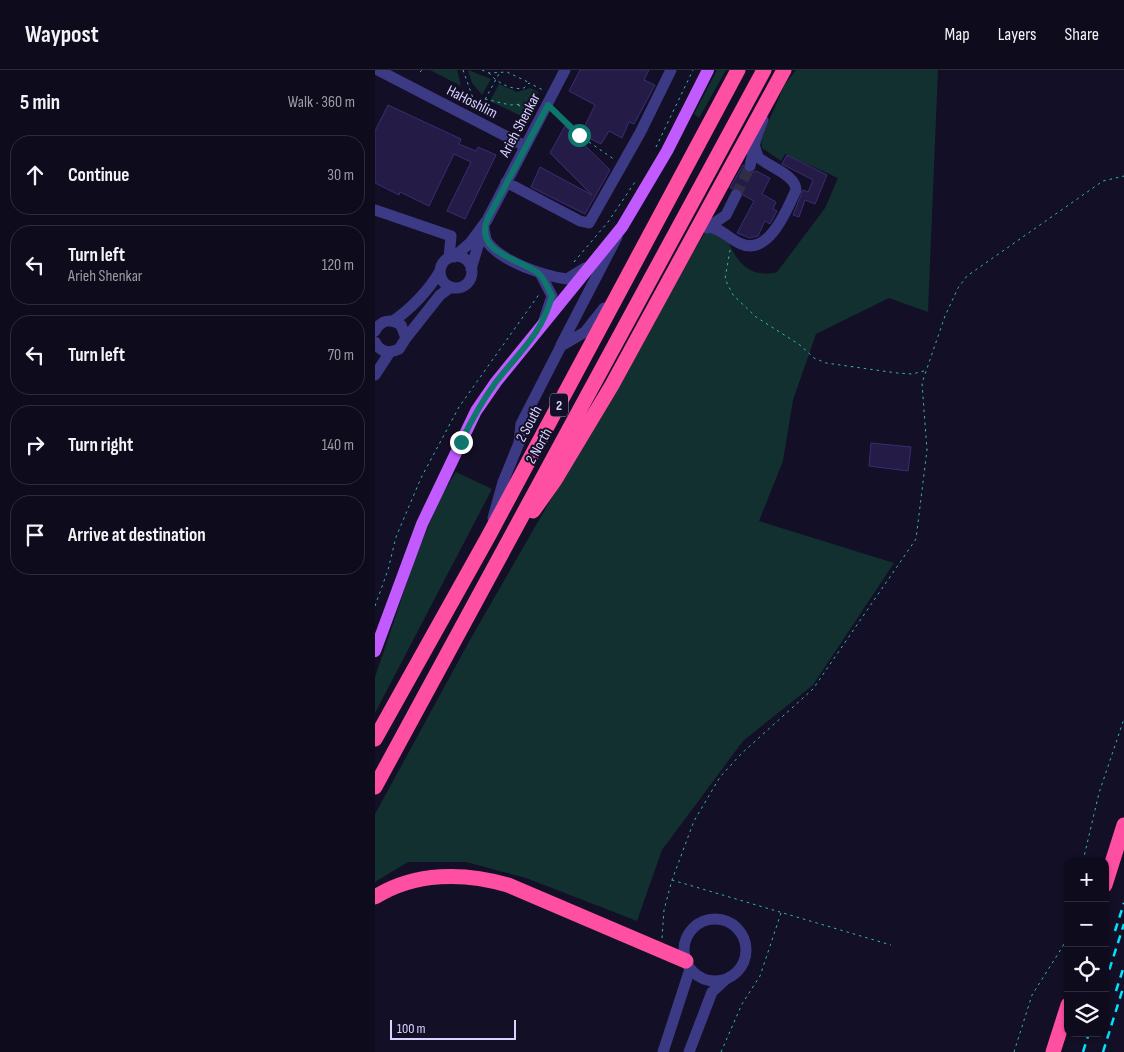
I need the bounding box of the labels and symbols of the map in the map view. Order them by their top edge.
street label: HaHoshlim [443,81,501,123]
street label: Arieh Shenkar [495,89,545,161]
route start [568,124,591,147]
road number: 2 [550,394,568,416]
street label: 2 South [512,403,546,445]
street label: 2 North [521,425,557,467]
route end [450,431,473,454]
scale bar [390,1017,516,1040]

